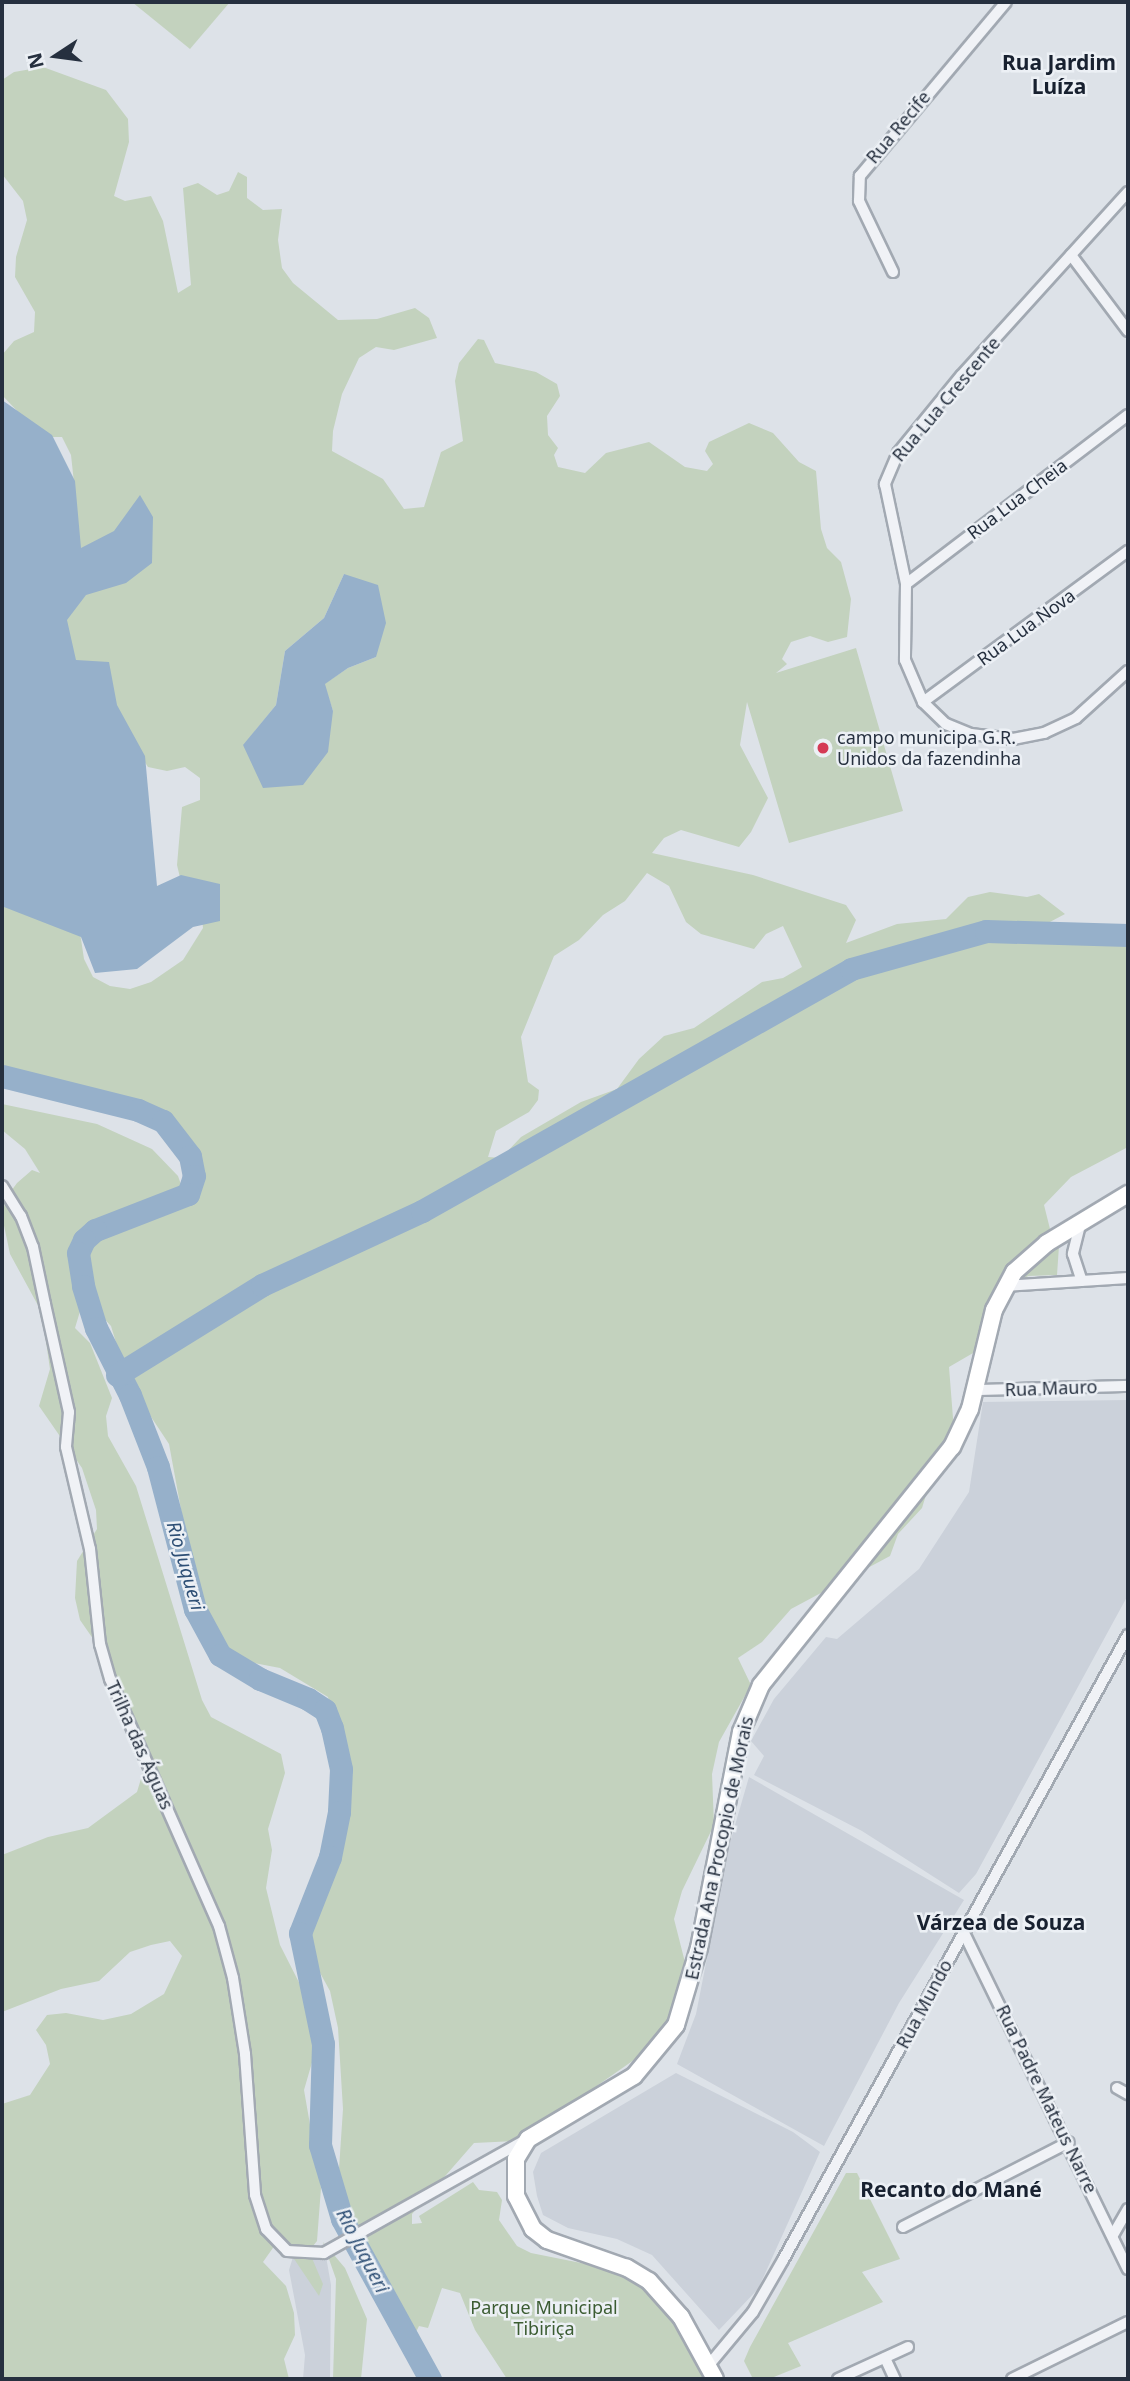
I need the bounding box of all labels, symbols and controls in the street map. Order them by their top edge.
north arrow [21,21,91,91]
district label: Rua Jardim Luíza [1002,49,1116,99]
text: N [21,50,50,71]
street label: Rua Recife [861,86,935,168]
street label: Rua Lua Crescente [888,332,1004,466]
street label: Rua Lua Cheia [963,454,1071,544]
street label: Rua Lua Nova [973,584,1079,670]
place label: campo municipa G.R. Unidos da fazendinha [837,727,1021,770]
marker: campo municipa G.R. Unidos da fazendinha [815,740,831,756]
street label: Rua Mauro [1004,1376,1098,1400]
water label: Rio Juqueri [161,1519,209,1613]
street label: Trilha das Águas [102,1677,178,1813]
street label: Estrada Ana Procopio de Morais [680,1714,758,1982]
district label: Várzea de Souza [917,1909,1085,1935]
street label: Rua Mundo [892,1956,956,2052]
street label: Rua Padre Mateus Narre [992,2001,1102,2197]
district label: Recanto do Mané [860,2176,1042,2202]
water label: Rio Juqueri [331,2205,393,2297]
park label: Parque Municipal Tibiriça [470,2297,618,2340]

